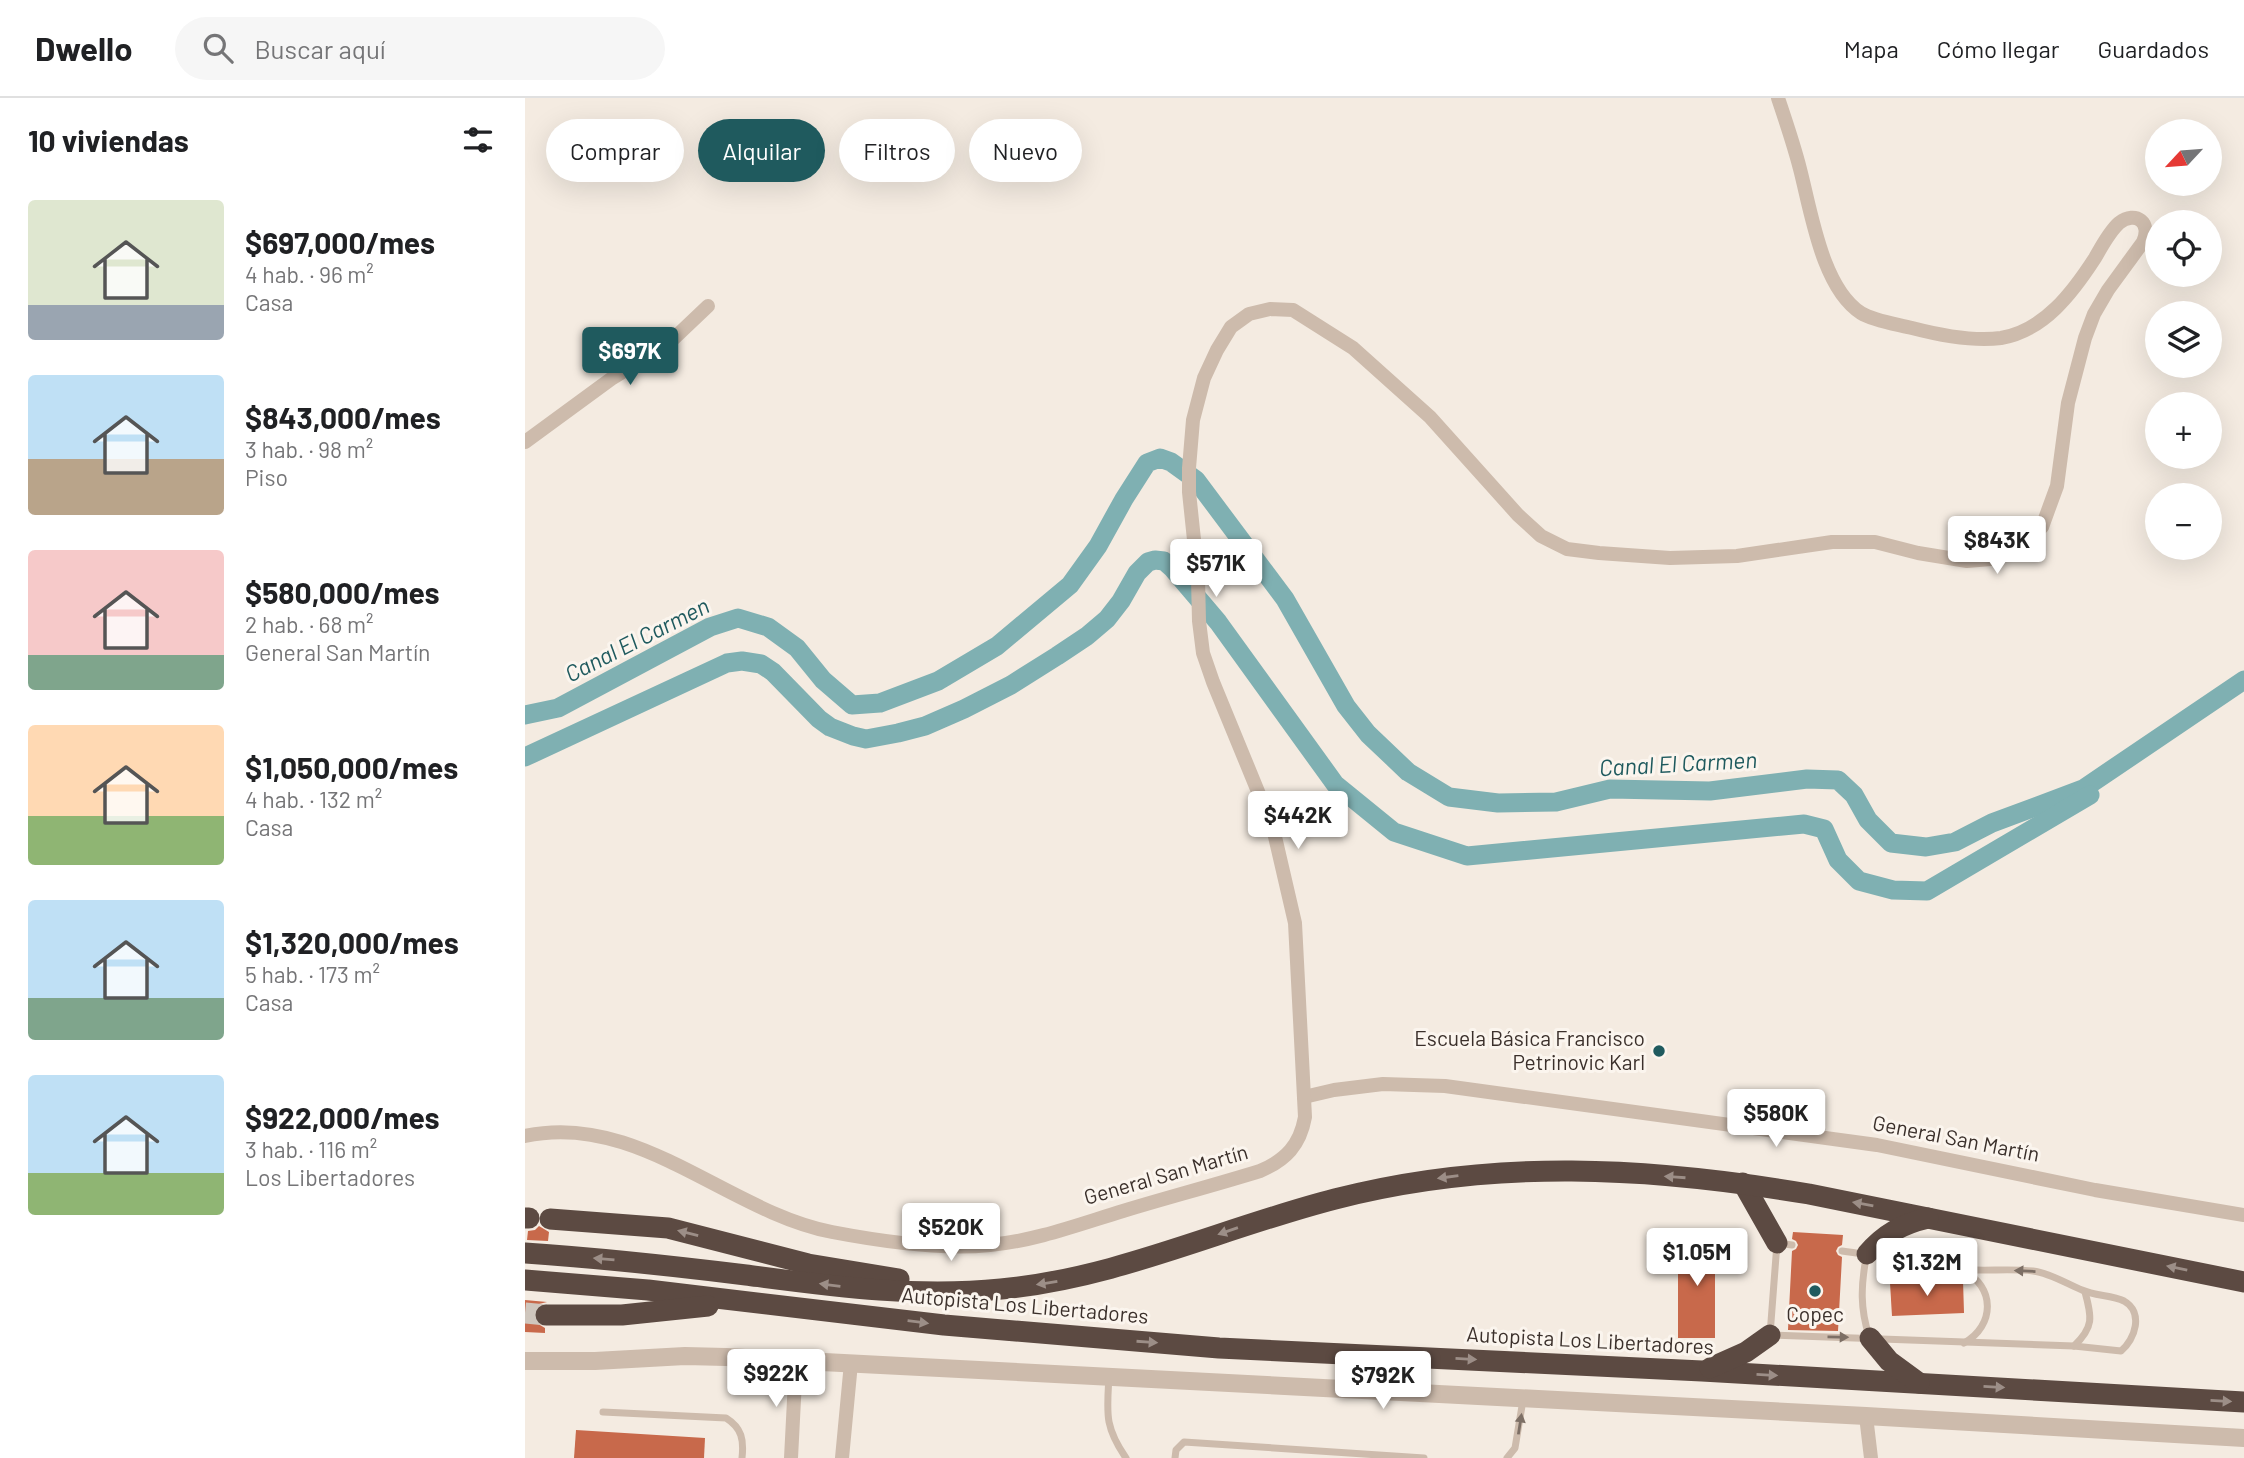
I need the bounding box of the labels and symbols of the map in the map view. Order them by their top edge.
north arrow [2145,119,2223,196]
pin: $697K [581,328,679,387]
pin: $843K [1948,517,2046,576]
pin: $571K [1167,540,1265,599]
water label: Canal El Carmen [560,591,713,687]
water label: Canal El Carmen [1598,745,1758,781]
pin: $442K [1249,792,1347,851]
place label: Escuela Básica Francisco Petrinovic Karl [1414,1025,1645,1074]
marker: Escuela Básica Francisco Petrinovic Karl [1651,1043,1667,1059]
pin: $580K [1727,1090,1825,1149]
street label: General San Martín [1871,1109,2042,1166]
street label: General San Martín [1081,1138,1250,1209]
one-way arrow [1664,1171,1686,1182]
one-way arrow [1437,1172,1459,1183]
one-way arrow [1852,1198,1874,1209]
pin: $520K [902,1204,1000,1263]
one-way arrow [1217,1226,1238,1237]
one-way arrow [677,1227,699,1238]
pin: $1.05M [1640,1228,1754,1288]
pin: $1.32M [1870,1238,1984,1298]
one-way arrow [592,1253,614,1264]
one-way arrow [2166,1263,2188,1274]
one-way arrow [2014,1265,2036,1276]
one-way arrow [1036,1278,1058,1289]
one-way arrow [818,1280,840,1291]
street label: Autopista Los Libertadores [901,1281,1150,1328]
marker: Copec [1807,1283,1823,1299]
place label: Copec [1786,1301,1844,1326]
one-way arrow [908,1317,930,1328]
street label: Autopista Los Libertadores [1466,1321,1714,1358]
one-way arrow [1827,1331,1849,1343]
one-way arrow [1136,1337,1158,1348]
pin: $922K [727,1350,825,1409]
pin: $792K [1334,1352,1432,1411]
one-way arrow [1455,1354,1477,1365]
one-way arrow [1756,1369,1778,1380]
one-way arrow [1983,1382,2005,1393]
one-way arrow [2210,1395,2232,1406]
one-way arrow [1515,1413,1526,1435]

